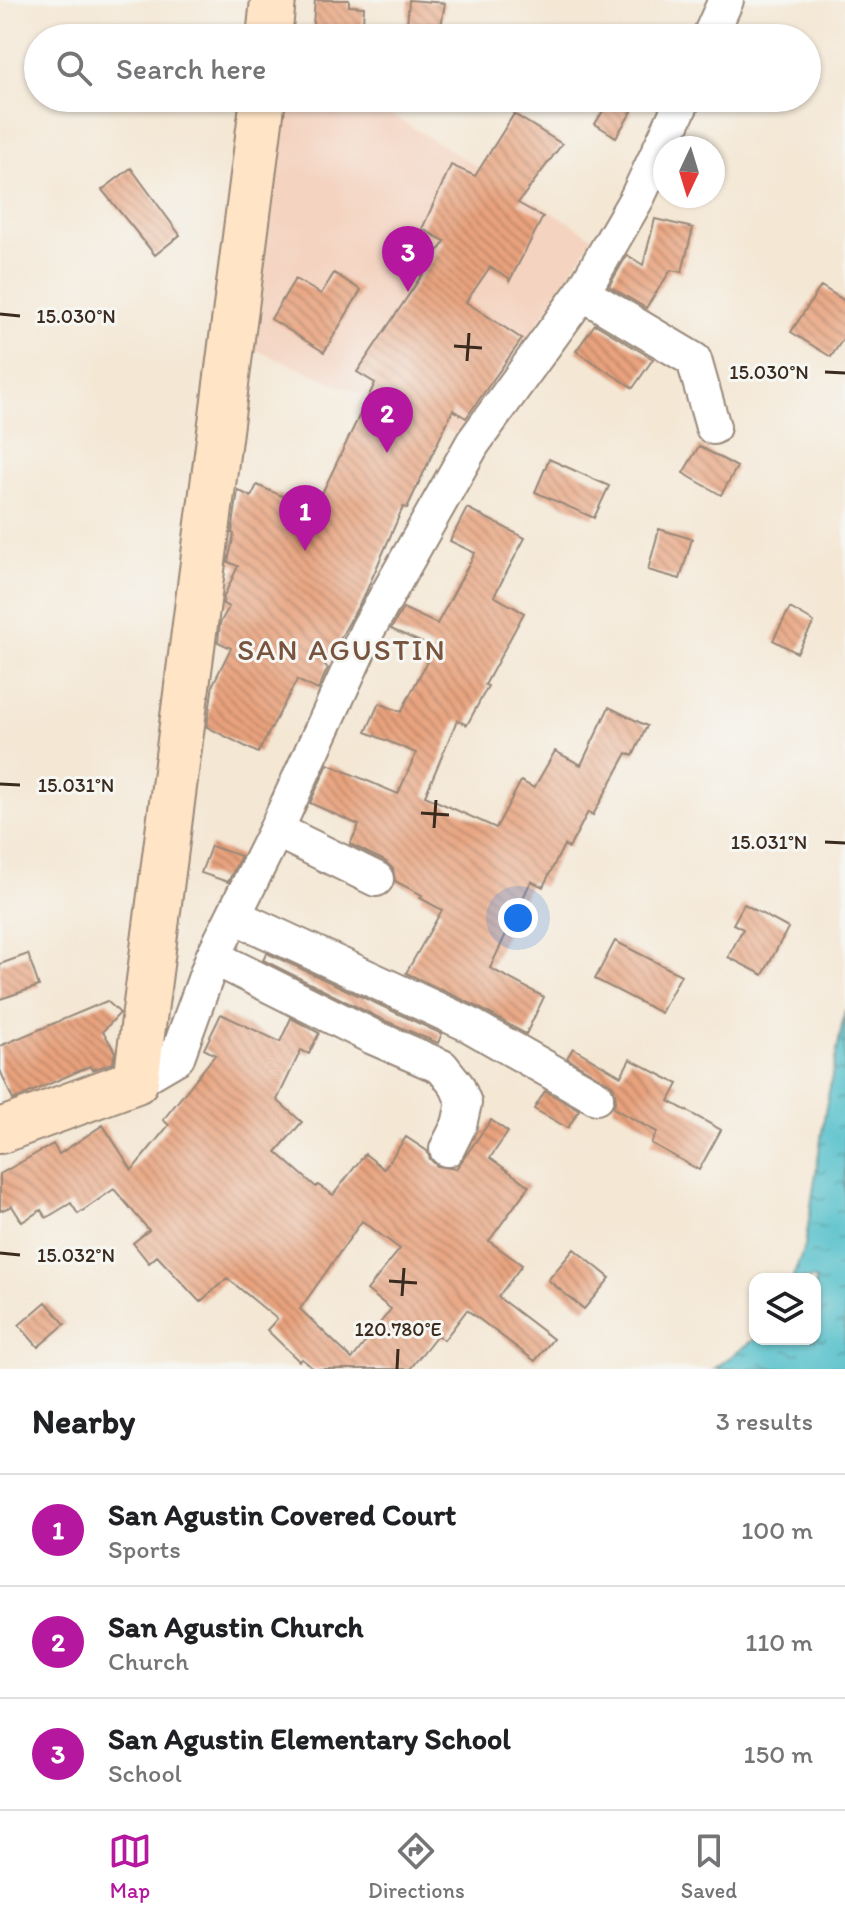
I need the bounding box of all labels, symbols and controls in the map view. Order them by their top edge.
search box [24,24,821,112]
icon: search [52,46,96,90]
text: Search here [116,50,266,87]
north arrow [653,136,725,208]
pin: 3 [382,226,434,292]
text: 15.030°N [36,304,116,328]
text: 15.030°N [729,360,809,384]
pin: 2 [361,387,413,453]
pin: 1 [279,485,331,551]
district label: SAN AGUSTIN [237,631,447,668]
text: 15.031°N [38,773,114,797]
text: 15.031°N [731,830,807,854]
your location [498,898,538,938]
text: 15.032°N [37,1243,115,1267]
map controls [749,1273,821,1345]
button: layers [749,1273,821,1345]
text: 120.780°E [354,1317,442,1341]
text: Nearby [32,1401,135,1442]
text: 3 results [716,1405,813,1437]
text: San Agustin Covered Court [108,1496,456,1533]
text: 1 [52,1514,64,1546]
text: 100 m [741,1514,813,1546]
text: Sports [108,1533,181,1565]
text: San Agustin Church [108,1608,364,1645]
text: 2 [51,1626,65,1658]
text: 110 m [745,1626,813,1658]
text: Church [108,1645,189,1677]
text: San Agustin Elementary School [108,1720,511,1757]
text: 3 [51,1738,65,1770]
text: 150 m [744,1738,813,1770]
text: School [108,1757,182,1789]
tab: Map [108,1829,152,1904]
tab: Directions [368,1829,465,1904]
tab: Saved [681,1829,737,1904]

